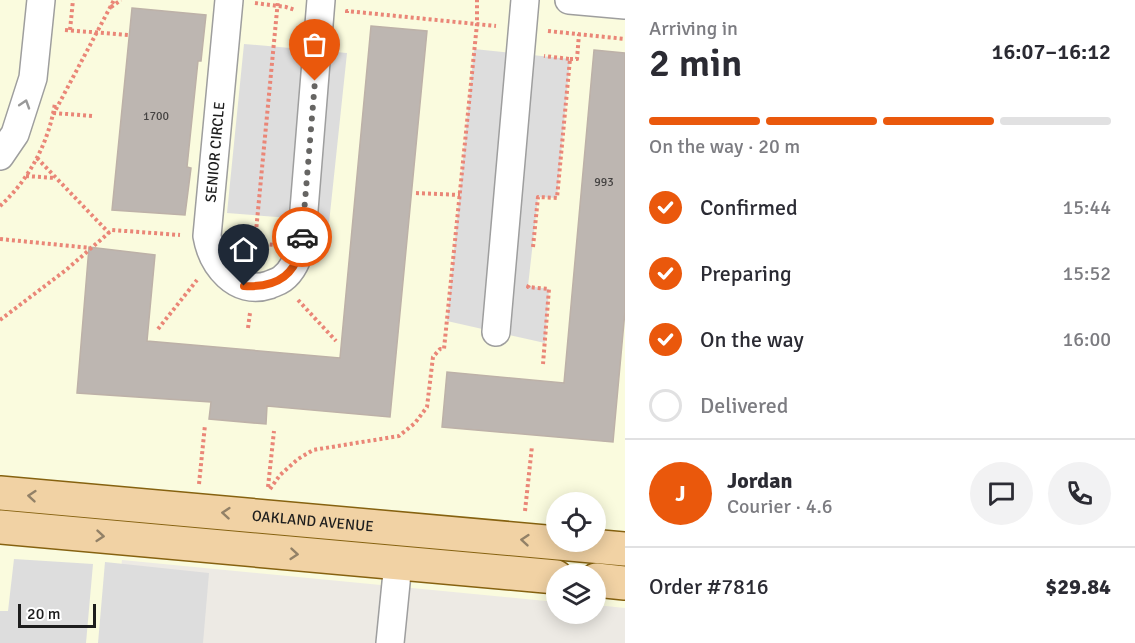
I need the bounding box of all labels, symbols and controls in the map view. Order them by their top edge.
text: Arriving in [649,16,738,41]
pin [289,19,340,81]
icon: bag [298,28,331,61]
text: 16:07–16:12 [992,38,1111,65]
text: 2 min [649,39,742,87]
one-way arrow [17,99,30,110]
street label: SENIOR CIRCLE [202,101,228,203]
house number: 1700 [143,109,169,124]
text: On the way · 20 m [649,134,800,159]
house number: 993 [594,175,614,190]
icon: check [649,191,682,224]
text: Confirmed [700,194,798,221]
text: 15:44 [1062,195,1111,220]
courier [272,207,332,267]
icon: car [286,221,319,254]
pin [218,224,269,286]
icon: home [227,233,260,266]
icon: check [649,257,682,290]
text: Preparing [700,260,792,287]
text: 15:52 [1062,261,1111,286]
icon: check [649,323,682,356]
text: On the way [700,326,804,353]
text: 16:00 [1062,327,1111,352]
text: Delivered [700,392,788,419]
button: chat [970,462,1033,525]
button: phone [1048,462,1111,525]
text: Jordan [727,467,793,494]
text: J [675,480,686,507]
one-way arrow [27,489,36,502]
map controls [546,492,606,624]
button: locate [546,492,606,552]
text: Courier · 4.6 [727,494,833,519]
one-way arrow [222,507,231,520]
street label: OAKLAND AVENUE [251,507,374,535]
one-way arrow [96,529,105,542]
one-way arrow [520,534,529,547]
one-way arrow [290,547,299,560]
button: layers [546,564,606,624]
text: Order #7816 [649,573,769,600]
text: $29.84 [1045,573,1111,600]
scale bar [18,601,96,628]
text: 20 m [27,604,61,624]

